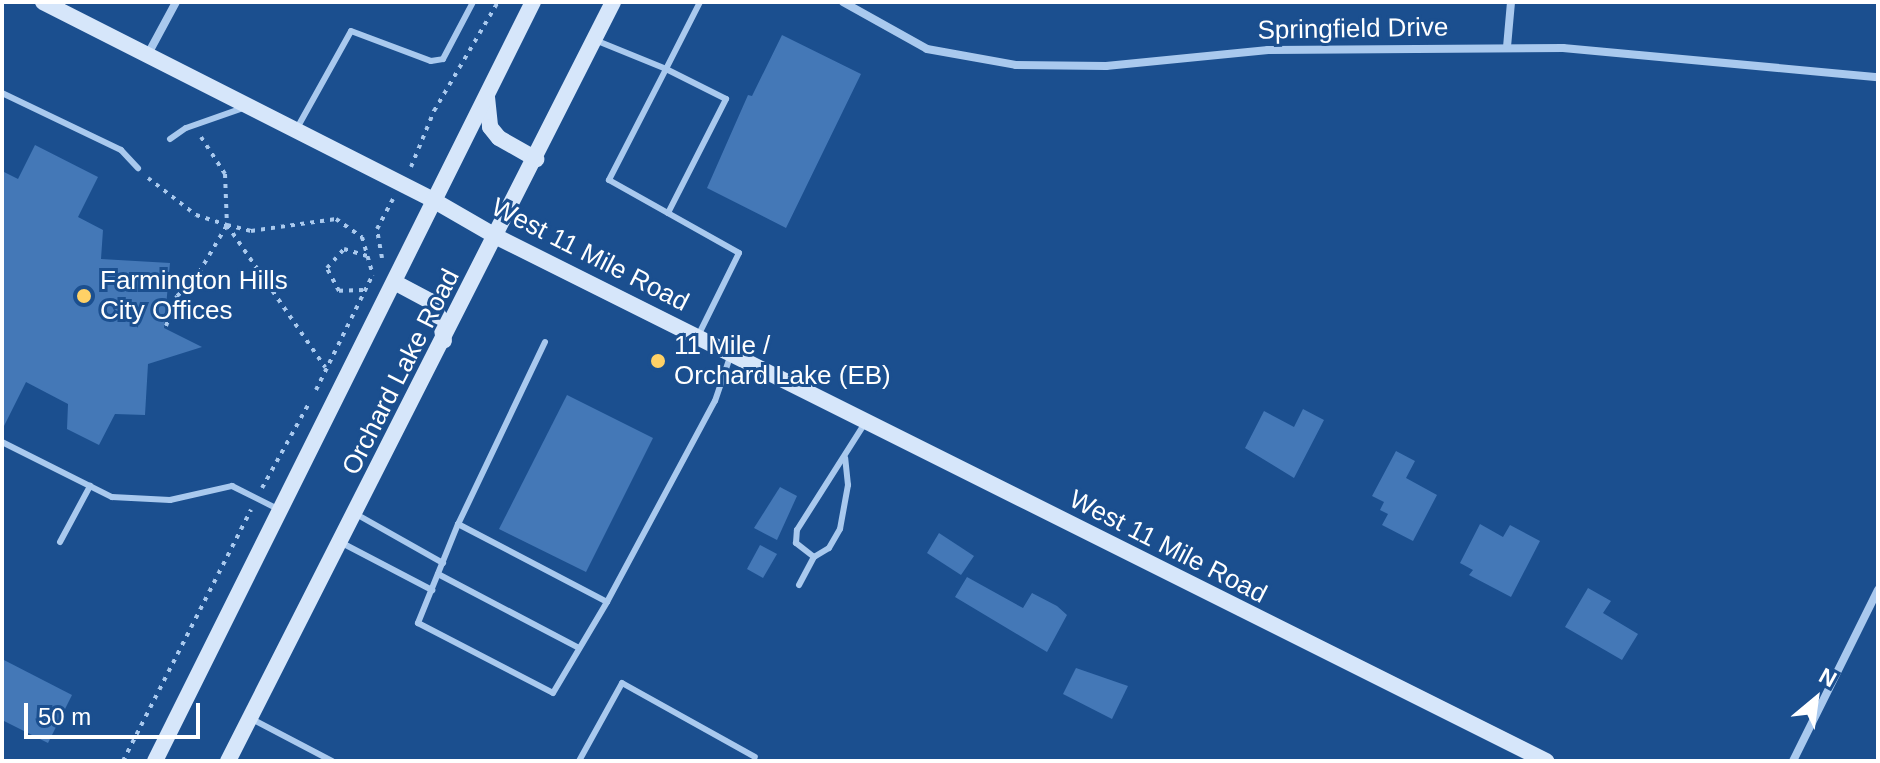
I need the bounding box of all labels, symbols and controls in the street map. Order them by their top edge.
street label: Springfield Drive [1257,12,1449,46]
street label: West 11 Mile Road [486,192,694,318]
street label: Orchard Lake Road [336,264,466,480]
place label: Farmington Hills City Offices [100,265,288,326]
marker: Farmington Hills City Offices [75,287,93,305]
place label: 11 Mile / Orchard Lake (EB) [674,330,891,392]
marker: 11 Mile / Orchard Lake (EB) [649,352,667,370]
street label: West 11 Mile Road [1064,484,1272,610]
north arrow [1776,659,1856,739]
text: N [1815,663,1841,692]
scale bar [28,687,204,737]
text: 50 m [38,703,91,730]

